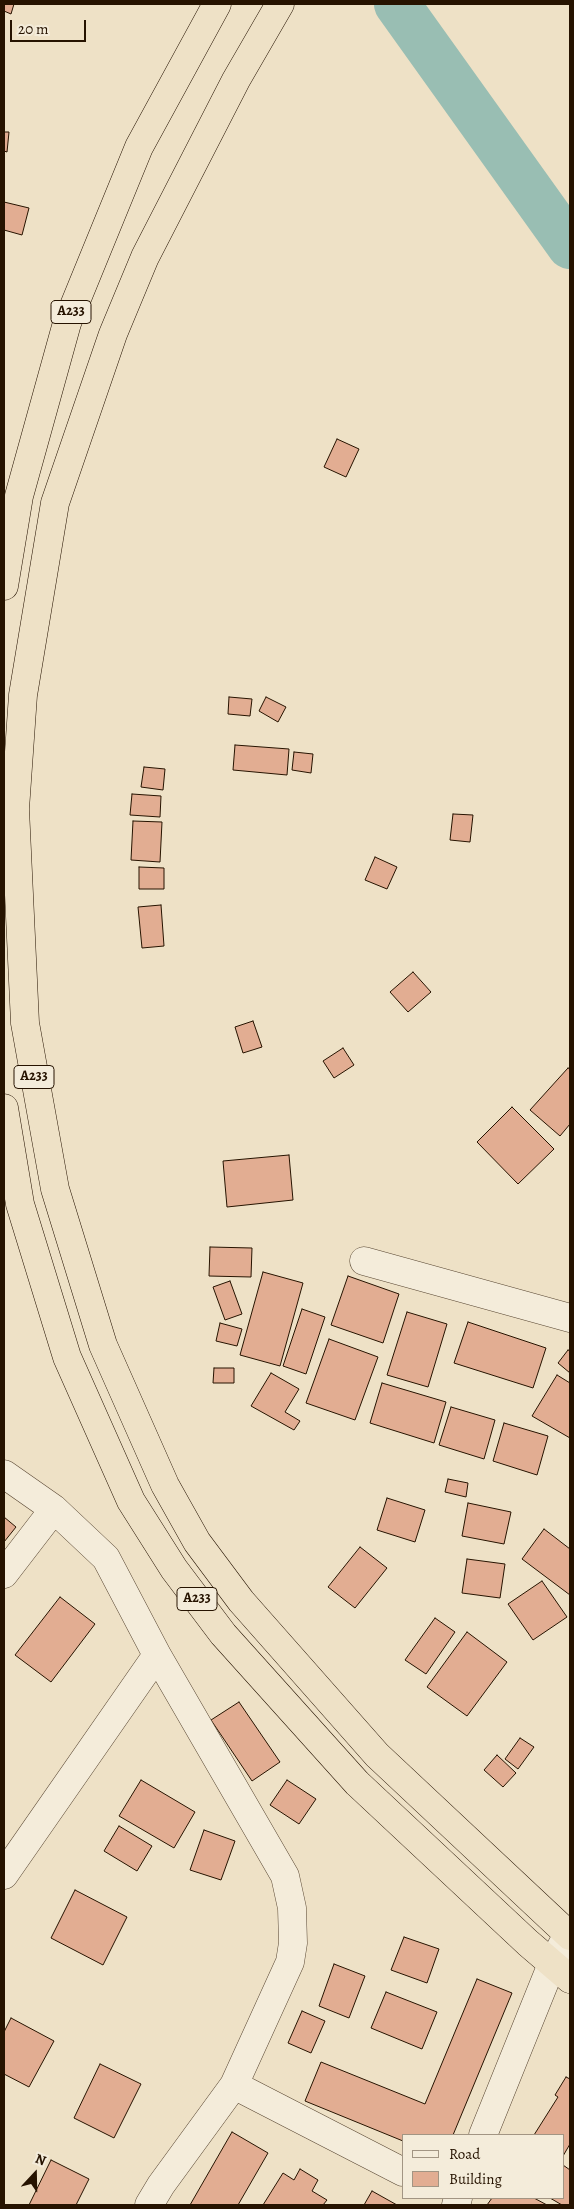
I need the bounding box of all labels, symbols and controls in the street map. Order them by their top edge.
scale bar [12,10,89,42]
text: 20 m [18,19,49,39]
road number: A233 [51,300,91,324]
road number: A233 [14,1066,54,1088]
road number: A233 [177,1588,217,1610]
legend [402,2134,564,2199]
text: Road [449,2144,480,2164]
north arrow [10,2149,60,2199]
text: N [32,2149,49,2170]
text: Building [449,2169,502,2189]

